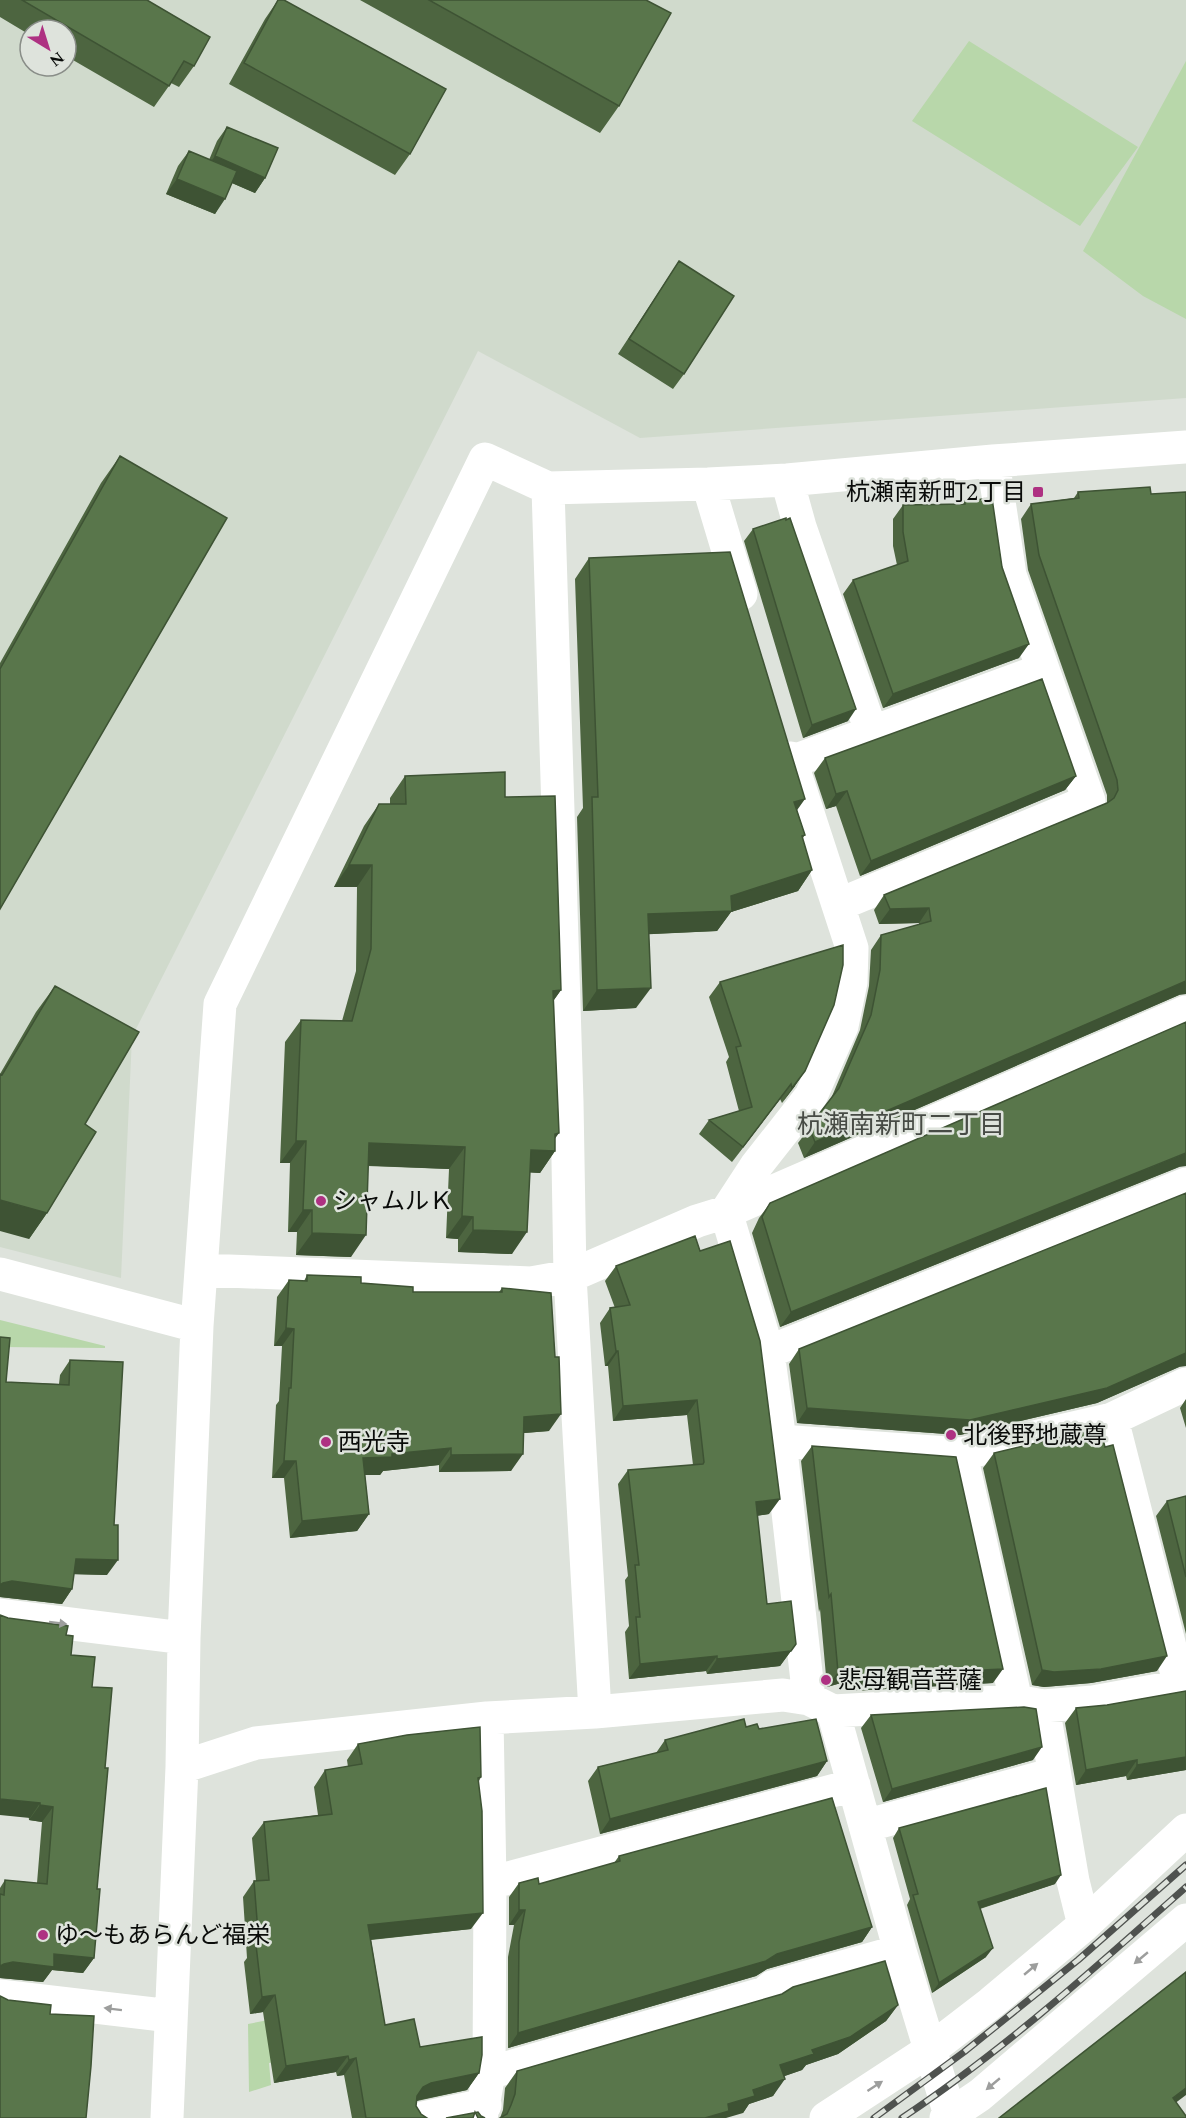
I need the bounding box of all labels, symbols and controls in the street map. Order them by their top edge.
north arrow [18,18,78,78]
text: N [44,46,69,73]
place label: 杭瀬南新町2丁目 [846,475,1026,511]
marker: 杭瀬南新町2丁目 [1031,485,1045,499]
district label: 杭瀬南新町二丁目 [797,1105,1005,1145]
place label: シャムルＫ [333,1184,453,1220]
marker: シャムルＫ [314,1194,328,1208]
place label: 北後野地蔵尊 [963,1418,1107,1454]
place label: 西光寺 [338,1425,410,1461]
marker: 北後野地蔵尊 [944,1428,958,1442]
marker: 西光寺 [319,1435,333,1449]
one-way arrow [49,1618,68,1627]
place label: 悲母観音菩薩 [838,1663,982,1699]
marker: 悲母観音菩薩 [819,1673,833,1687]
place label: ゆ～もあらんど福栄 [55,1918,270,1954]
marker: ゆ～もあらんど福栄 [36,1928,50,1942]
one-way arrow [1134,1951,1149,1964]
one-way arrow [1023,1963,1039,1976]
one-way arrow [104,2004,123,2013]
one-way arrow [986,2077,1001,2090]
one-way arrow [866,2080,882,2092]

